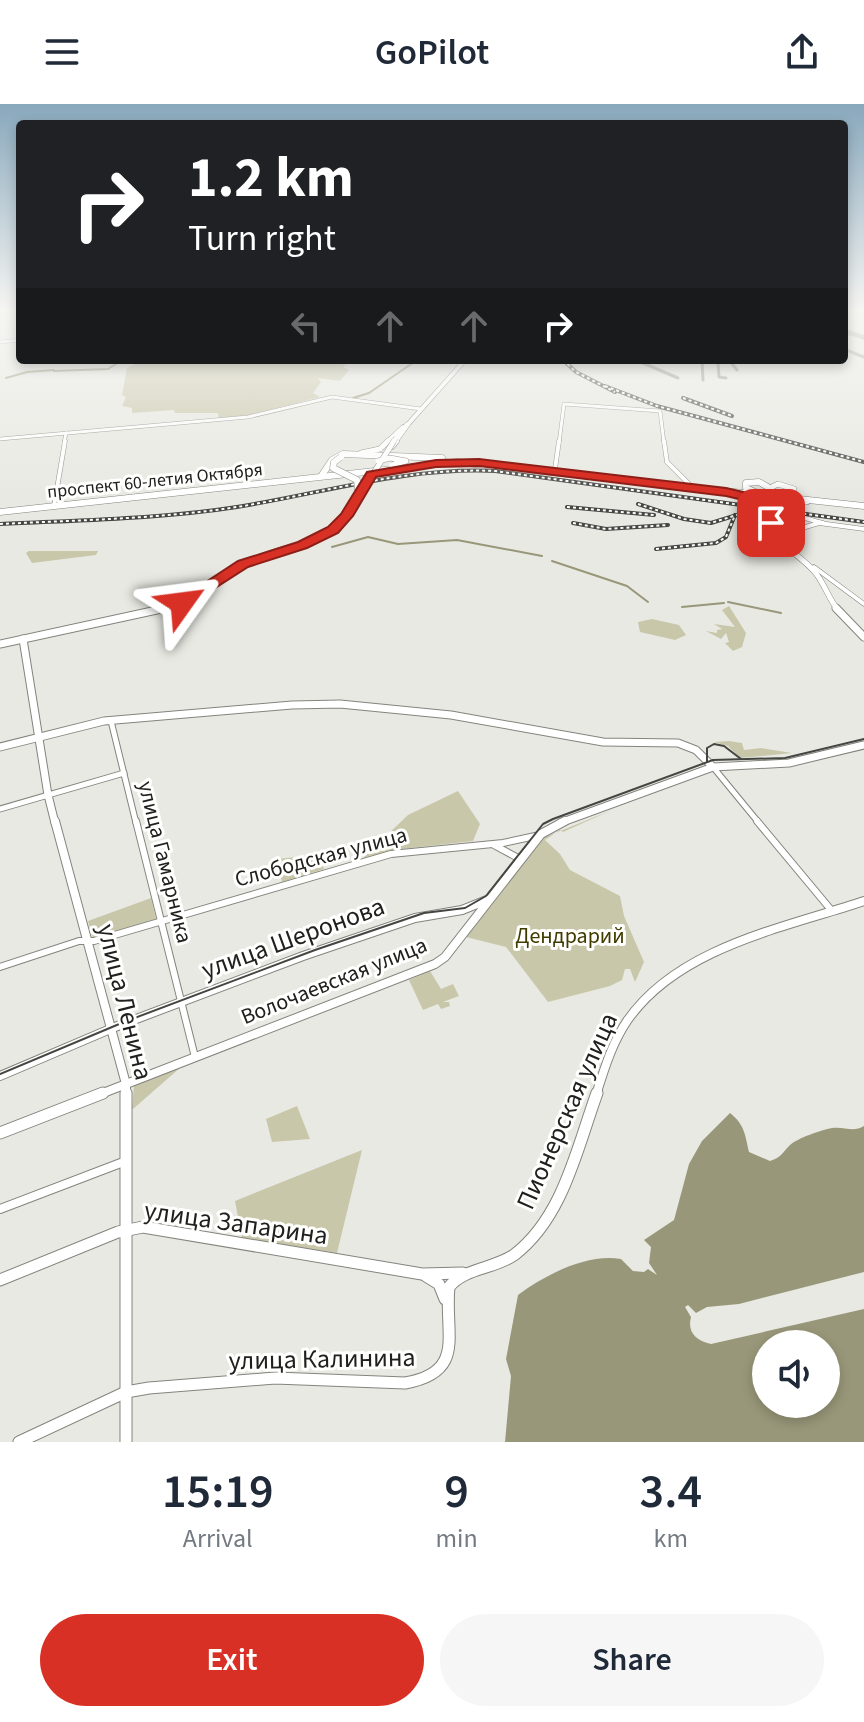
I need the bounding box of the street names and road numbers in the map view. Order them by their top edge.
street label: проспект 60-летия Октября [46,457,264,505]
street label: улица Гамарника [129,778,201,946]
street label: Слободская улица [231,819,411,895]
street label: улица Шеронова [196,888,390,988]
street label: улица Ленина [88,920,162,1084]
street label: Волочаевская улица [236,929,432,1033]
street label: Пионерская улица [507,1007,627,1215]
street label: улица Запарина [142,1192,330,1254]
street label: улица Калинина [228,1339,416,1379]

